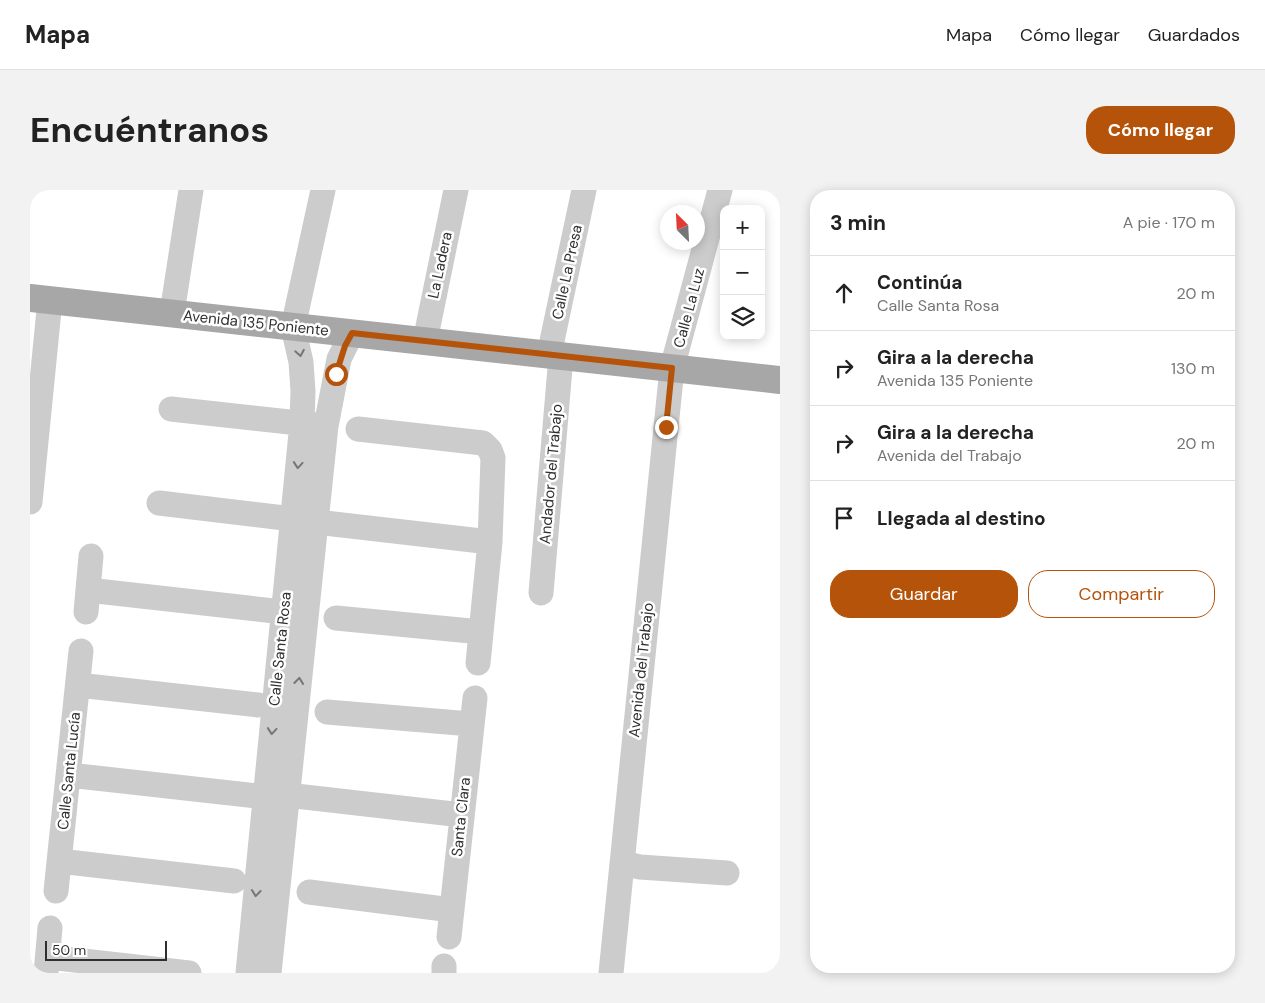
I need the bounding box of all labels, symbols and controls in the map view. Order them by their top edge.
text: Mapa [25,19,90,50]
text: Mapa [946,23,992,47]
text: Cómo llegar [1020,23,1120,47]
text: Guardados [1148,23,1240,47]
button: Cómo llegar [1086,106,1235,154]
text: Encuéntranos [30,107,269,153]
north arrow [660,205,705,250]
map controls [720,205,765,340]
button: + [720,205,765,250]
text: 3 min [830,209,886,237]
text: A pie · 170 m [1123,212,1215,233]
street label: Calle La Presa [547,223,587,321]
street label: La Ladera [423,230,457,300]
button: − [720,250,765,295]
street label: Calle La Luz [669,266,709,350]
text: Continúa [877,270,962,295]
icon: ahead [830,279,858,307]
text: 20 m [1176,283,1215,304]
button: layers [720,295,765,340]
text: Calle Santa Rosa [877,295,999,316]
street label: Avenida 135 Poniente [182,305,330,341]
text: Gira a la derecha [877,345,1034,370]
one-way arrow [294,349,304,358]
icon: right [830,354,858,382]
text: 130 m [1171,358,1215,379]
route start [325,363,348,386]
text: Avenida 135 Poniente [877,370,1033,391]
street label: Andador del Trabajo [535,403,567,545]
route end [655,416,678,439]
text: Gira a la derecha [877,420,1034,445]
icon: right [830,429,858,457]
text: 20 m [1176,433,1215,454]
text: Avenida del Trabajo [877,445,1022,466]
one-way arrow [293,461,304,469]
icon: arrive [830,504,858,532]
text: Llegada al destino [877,506,1046,531]
button: Guardar [830,570,1018,618]
button: Compartir [1028,570,1215,618]
street label: Calle Santa Rosa [264,591,296,707]
street label: Avenida del Trabajo [624,601,658,738]
one-way arrow [293,676,304,684]
street label: Calle Santa Lucía [53,711,85,831]
one-way arrow [267,727,278,735]
street label: Santa Clara [447,776,475,858]
one-way arrow [251,889,262,897]
scale bar [45,938,168,961]
text: 50 m [52,941,86,959]

